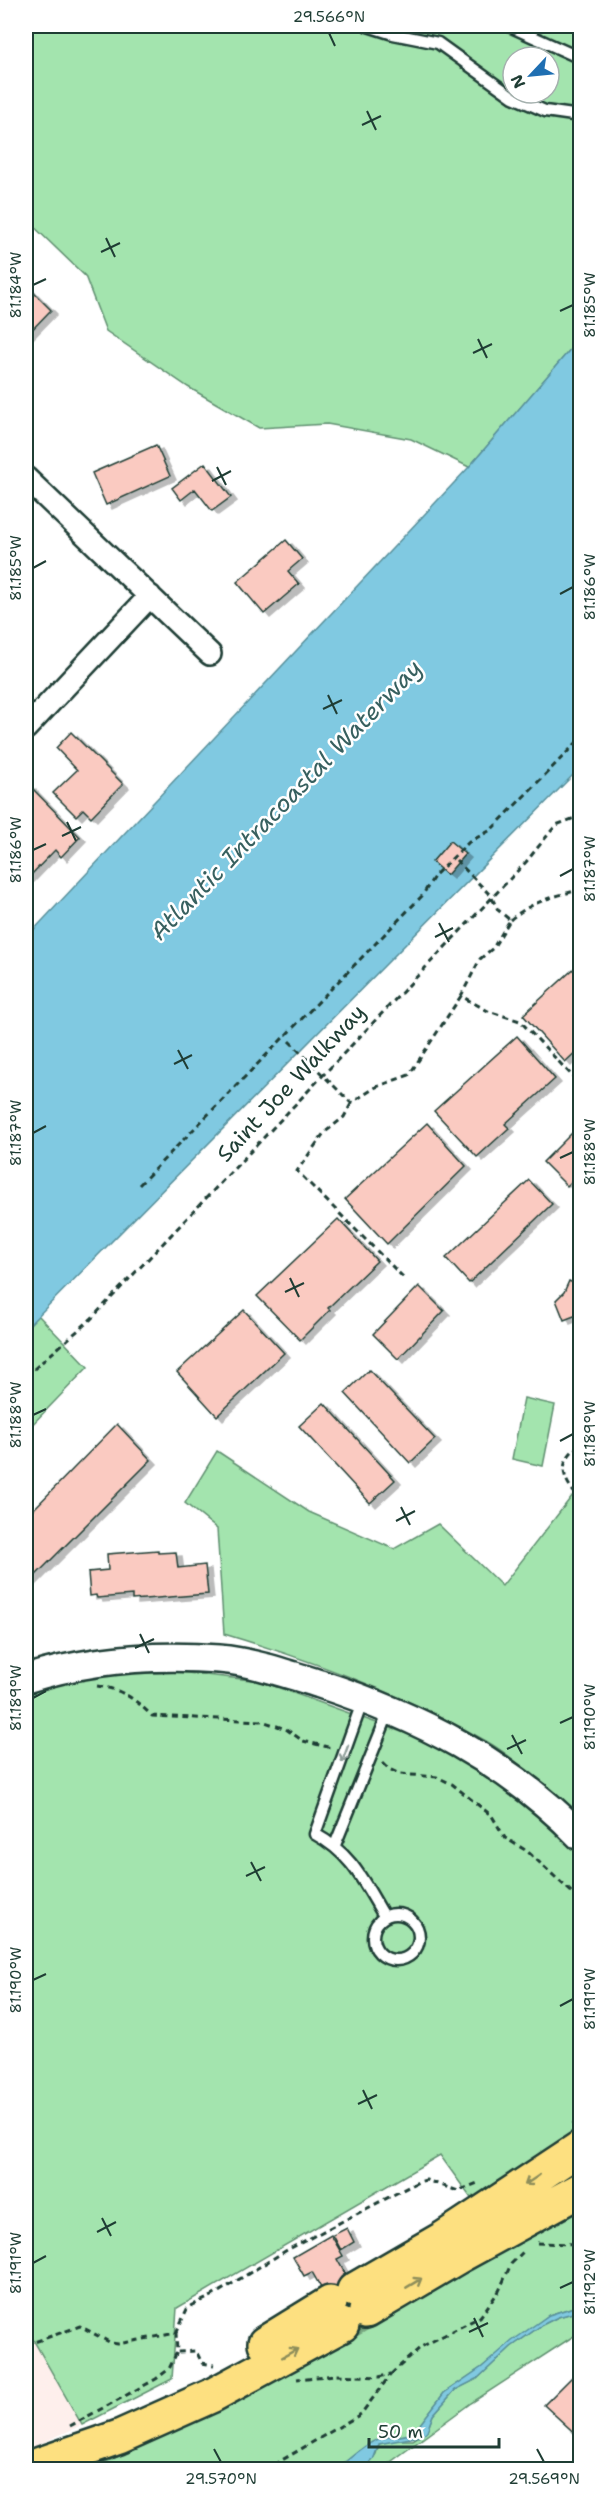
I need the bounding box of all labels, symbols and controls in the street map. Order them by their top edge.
text: 29.566°N [293,7,365,27]
north arrow [501,45,561,105]
text: N [506,71,530,92]
text: 81.184°W [6,252,26,318]
text: 81.185°W [580,272,600,338]
text: 81.185°W [6,535,26,601]
text: 81.186°W [580,553,600,621]
water label: Atlantic Intracoastal Waterway [143,653,429,947]
text: 81.186°W [6,816,26,884]
text: 81.187°W [580,836,600,902]
street label: Saint Joe Walkway [210,998,372,1168]
text: 81.187°W [6,1100,26,1166]
text: 81.188°W [580,1118,600,1186]
text: 81.188°W [6,1381,26,1449]
text: 81.189°W [580,1401,600,1467]
text: 81.189°W [6,1665,26,1731]
text: 81.190°W [580,1684,600,1750]
one-way arrow [339,1744,350,1763]
text: 81.190°W [6,1947,26,2013]
text: 81.191°W [580,1968,600,2030]
one-way arrow [524,2174,540,2186]
text: 81.191°W [6,2232,26,2294]
text: 81.192°W [580,2249,600,2315]
one-way arrow [405,2277,422,2289]
one-way arrow [281,2347,298,2359]
scale bar [369,2411,500,2449]
text: 50 m [378,2420,423,2444]
text: 29.570°N [185,2469,257,2489]
text: 29.569°N [508,2469,580,2489]

